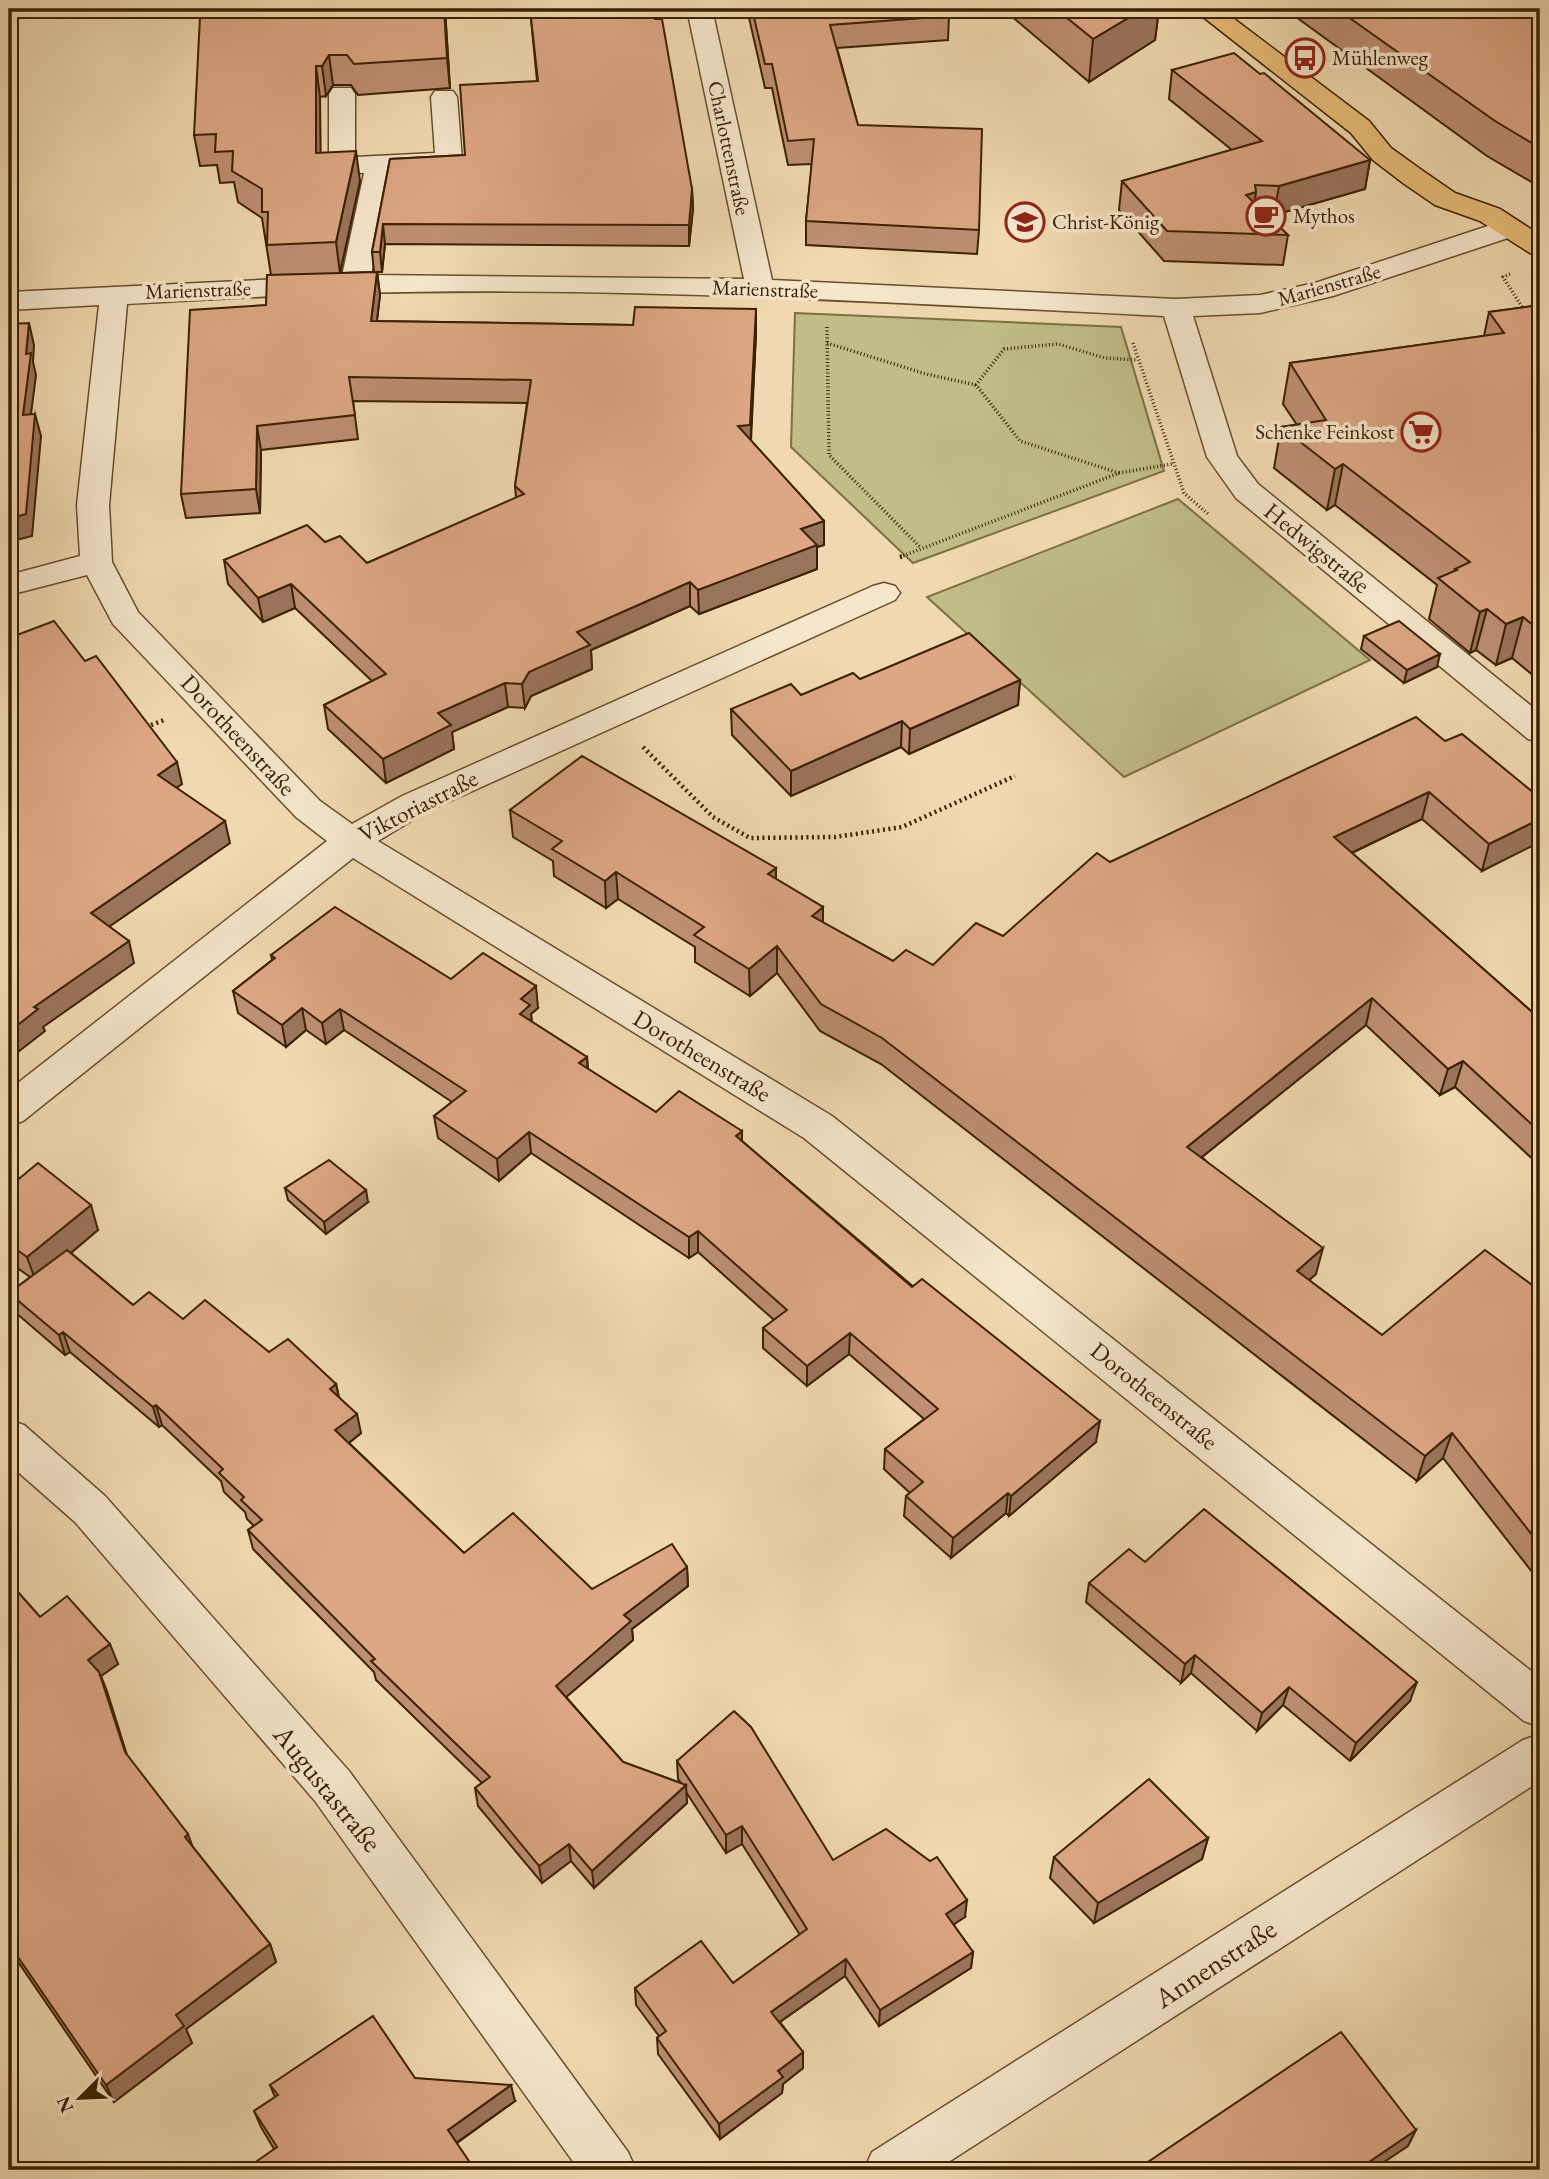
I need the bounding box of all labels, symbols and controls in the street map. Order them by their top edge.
bus stop icon: Mühlenweg [1284,37,1326,79]
place label: Mühlenweg [1332,44,1429,71]
street label: Charlottenstraße [702,78,757,217]
cafe icon: Mythos [1245,195,1287,237]
school or university icon: Christ-König [1004,201,1046,243]
place label: Mythos [1293,202,1355,229]
place label: Christ-König [1052,208,1160,235]
street label: Marienstraße [1274,257,1383,312]
street label: Marienstraße [712,273,818,304]
street label: Marienstraße [145,274,251,305]
supermarket icon: Schenke Feinkost [1400,411,1442,453]
place label: Schenke Feinkost [1255,418,1394,445]
street label: Hedwigstraße [1258,495,1377,600]
street label: Dorotheenstraße [174,667,303,802]
street label: Viktoriastraße [353,762,483,849]
street label: Dorotheenstraße [628,1002,777,1109]
street label: Dorotheenstraße [1084,1335,1224,1457]
street label: Augustastraße [265,1716,390,1859]
street label: Annenstraße [1146,1910,1283,2016]
north arrow [46,2064,116,2134]
text: N [50,2092,79,2117]

